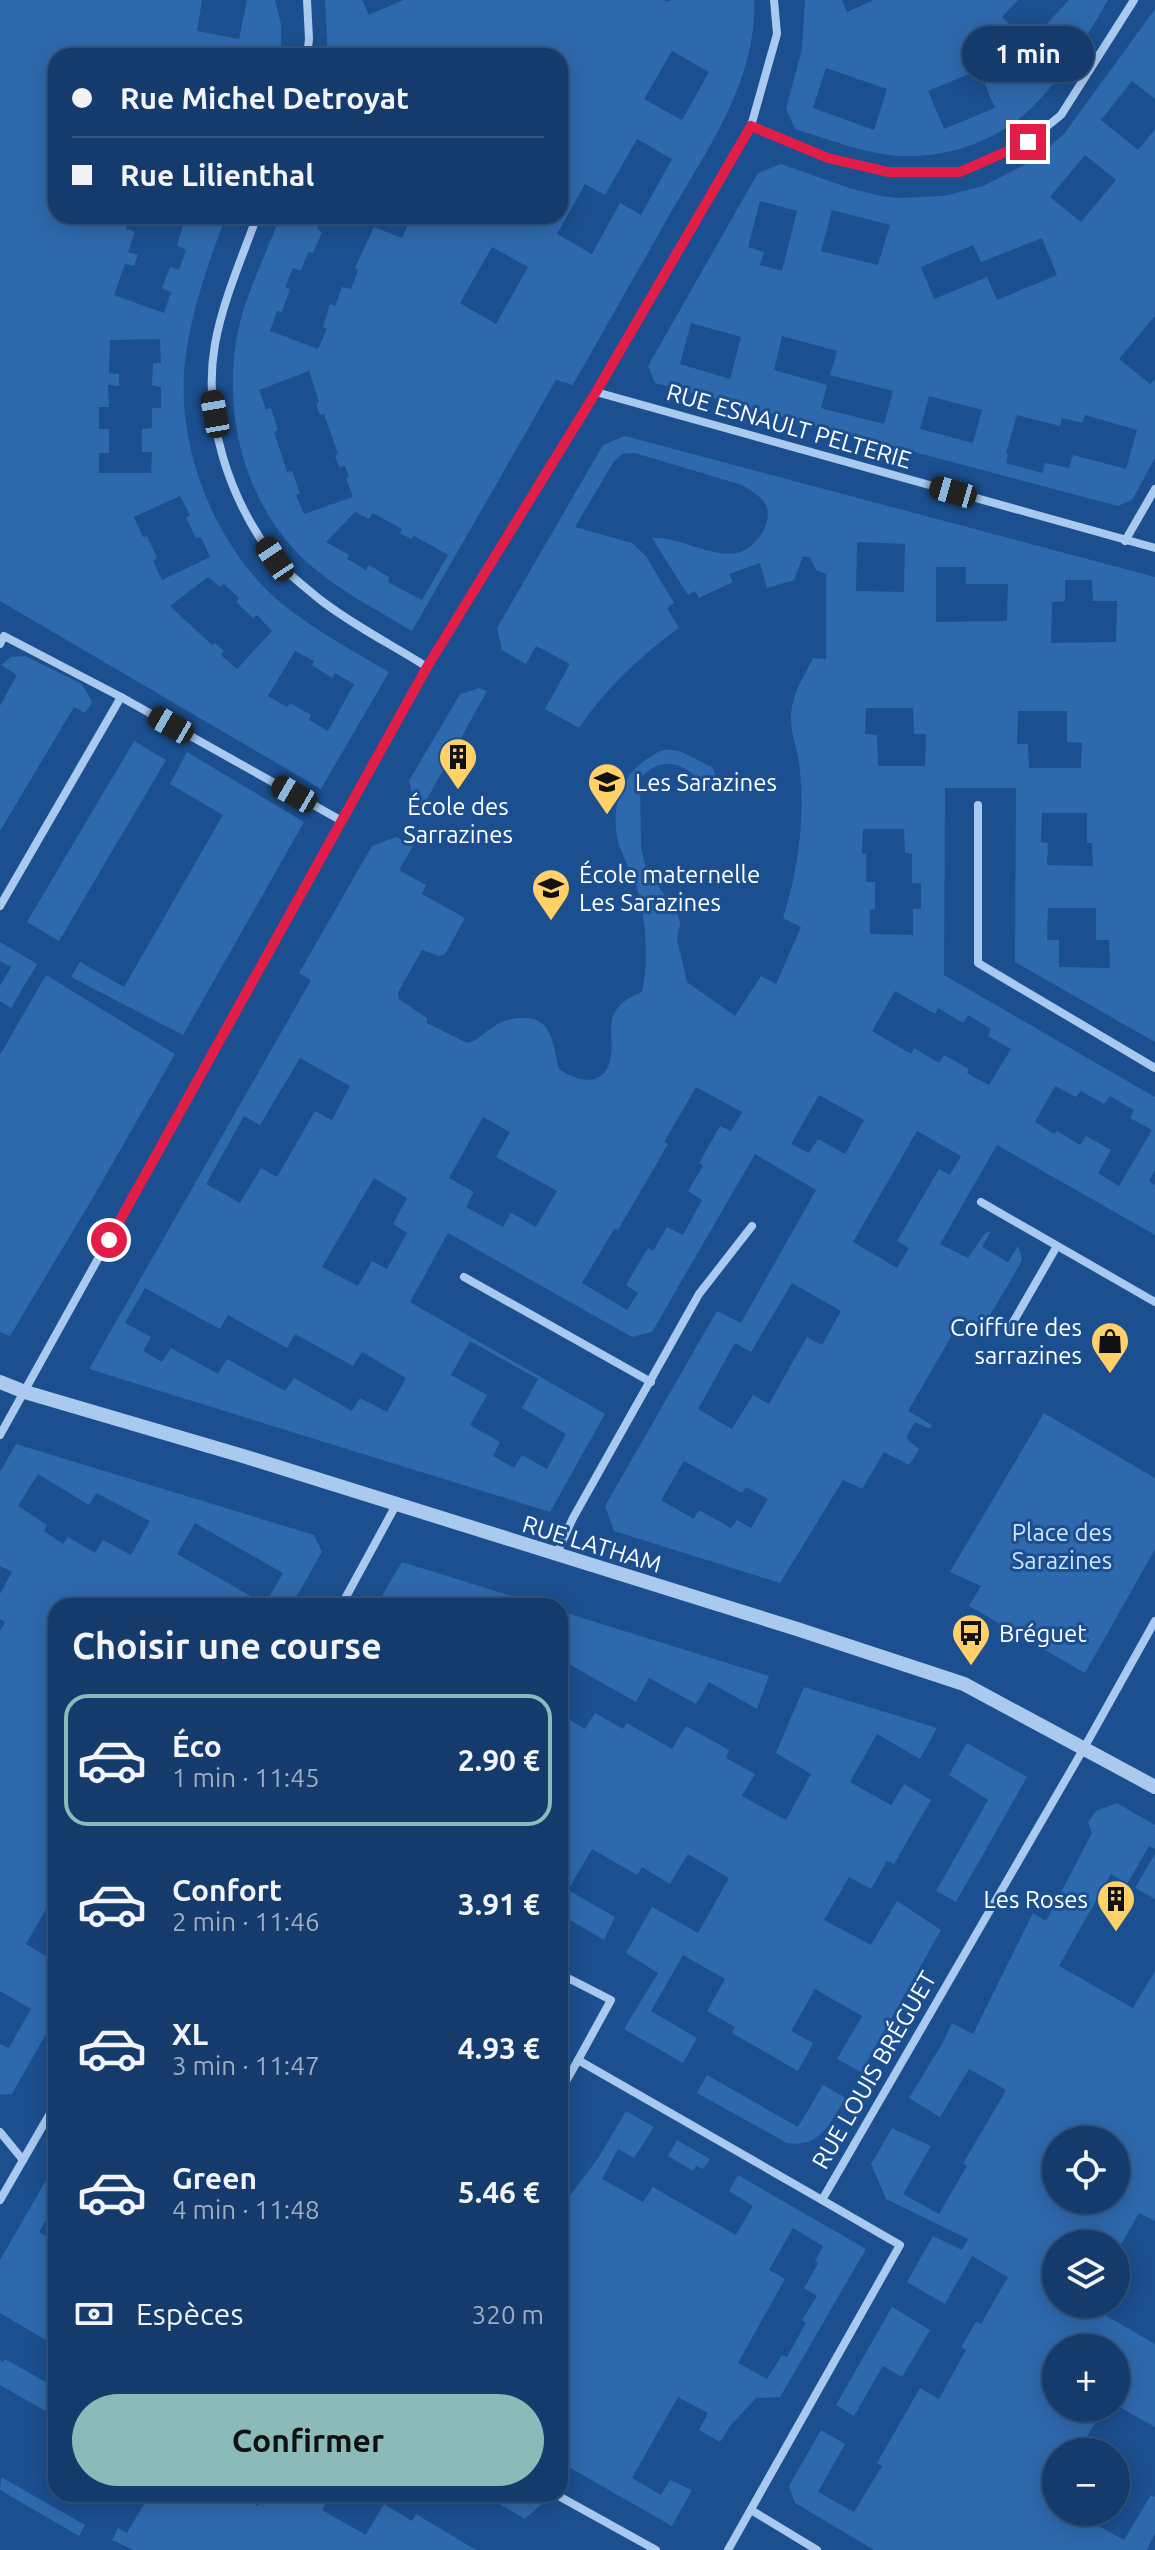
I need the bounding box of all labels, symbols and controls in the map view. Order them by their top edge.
callout: 1 min [962,26,1094,82]
text: 1 min [995,39,1061,68]
text: Rue Michel Detroyat [120,81,409,115]
route end [1010,124,1046,160]
text: Rue Lilienthal [120,158,314,192]
street label: RUE ESNAULT PELTERIE [664,378,914,474]
car [199,388,231,440]
car [927,474,979,510]
car [252,532,298,586]
car [144,703,198,747]
building icon: École des Sarrazines [437,736,479,791]
school or university icon: Les Sarazines [586,761,628,816]
place label: Les Sarazines [635,769,777,796]
car [267,772,321,816]
place label: École des Sarrazines [403,792,513,848]
place label: École maternelle Les Sarazines [579,860,760,916]
school or university icon: École maternelle Les Sarazines [530,867,572,922]
route start [91,1222,127,1258]
place label: Coiffure des sarrazines [950,1314,1082,1369]
shop icon: Coiffure des sarrazines [1089,1320,1131,1375]
street label: RUE LATHAM [519,1510,665,1578]
park label: Place des Sarazines [1012,1519,1112,1574]
bus stop icon: Bréguet [950,1612,992,1667]
place label: Bréguet [999,1620,1087,1647]
text: Choisir une course [72,1625,382,1666]
icon: car [76,1724,148,1796]
text: Éco [172,1729,222,1763]
text: 2.90 € [458,1743,540,1777]
text: 1 min · 11:45 [172,1763,320,1792]
icon: car [76,1868,148,1940]
text: Confort [172,1873,282,1907]
building icon: Les Roses [1095,1878,1137,1933]
place label: Les Roses [984,1886,1088,1913]
text: 3.91 € [458,1887,540,1921]
text: 2 min · 11:46 [172,1907,320,1936]
street label: RUE LOUIS BRÉGUET [806,1966,942,2173]
icon: car [76,2012,148,2084]
text: XL [172,2017,208,2051]
text: 4.93 € [458,2031,540,2065]
text: 3 min · 11:47 [172,2051,320,2080]
map controls [1042,2126,1130,2526]
button: locate [1042,2126,1130,2214]
icon: car [76,2156,148,2228]
text: Green [172,2161,257,2195]
text: 5.46 € [458,2175,540,2209]
text: 4 min · 11:48 [172,2195,320,2224]
button: layers [1042,2230,1130,2318]
icon: cash [72,2292,116,2336]
text: Espèces [136,2297,243,2331]
text: 320 m [472,2300,544,2329]
button: + [1042,2334,1130,2422]
button: Confirmer [72,2394,544,2486]
button: − [1042,2438,1130,2526]

